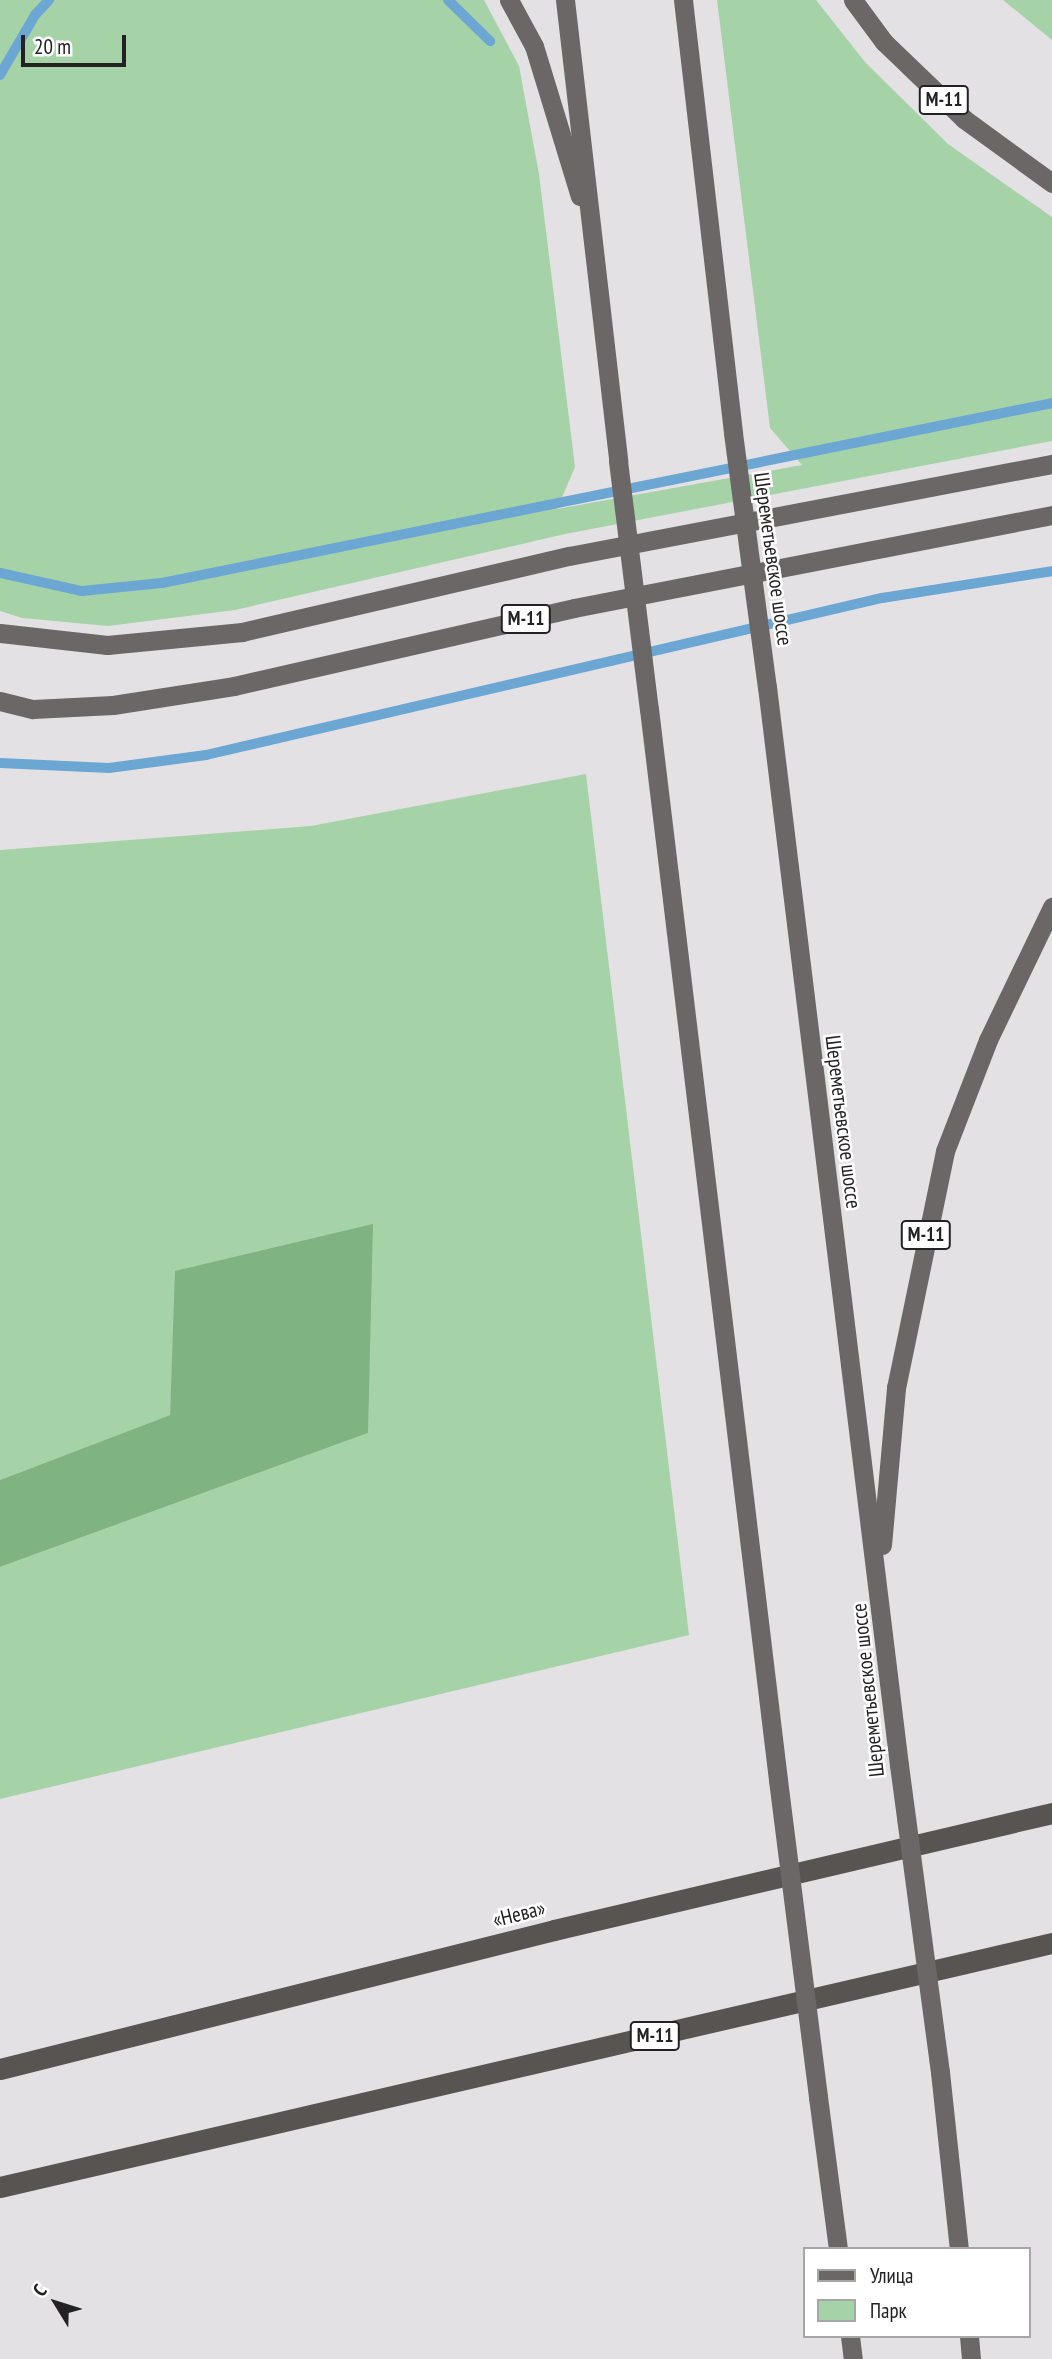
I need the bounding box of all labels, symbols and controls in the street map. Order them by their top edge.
scale bar [24,21,130,65]
text: 20 m [34,33,71,60]
road number: М-11 [918,85,970,116]
street label: Шереметьевское шоссе [748,471,798,647]
road number: М-11 [500,604,552,634]
street label: Шереметьевское шоссе [820,1034,866,1210]
road number: М-11 [900,1219,952,1250]
street label: Шереметьевское шоссе [846,1602,890,1778]
street label: «Нева» [490,1895,548,1933]
road number: М-11 [629,2020,681,2052]
legend [804,2247,1031,2338]
text: Улица [870,2262,913,2289]
north arrow [21,2268,91,2338]
text: С [27,2279,52,2301]
text: Парк [870,2297,907,2324]

